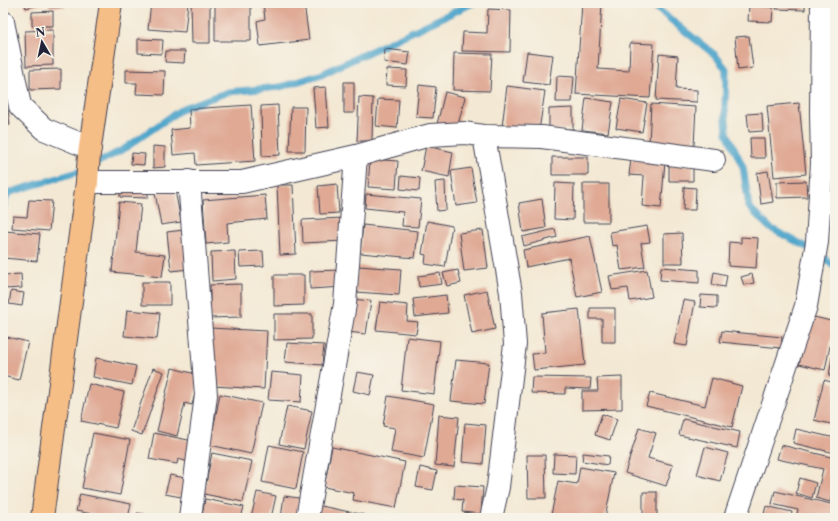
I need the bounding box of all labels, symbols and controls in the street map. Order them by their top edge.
north arrow [22,22,62,62]
text: N [35,24,47,40]

